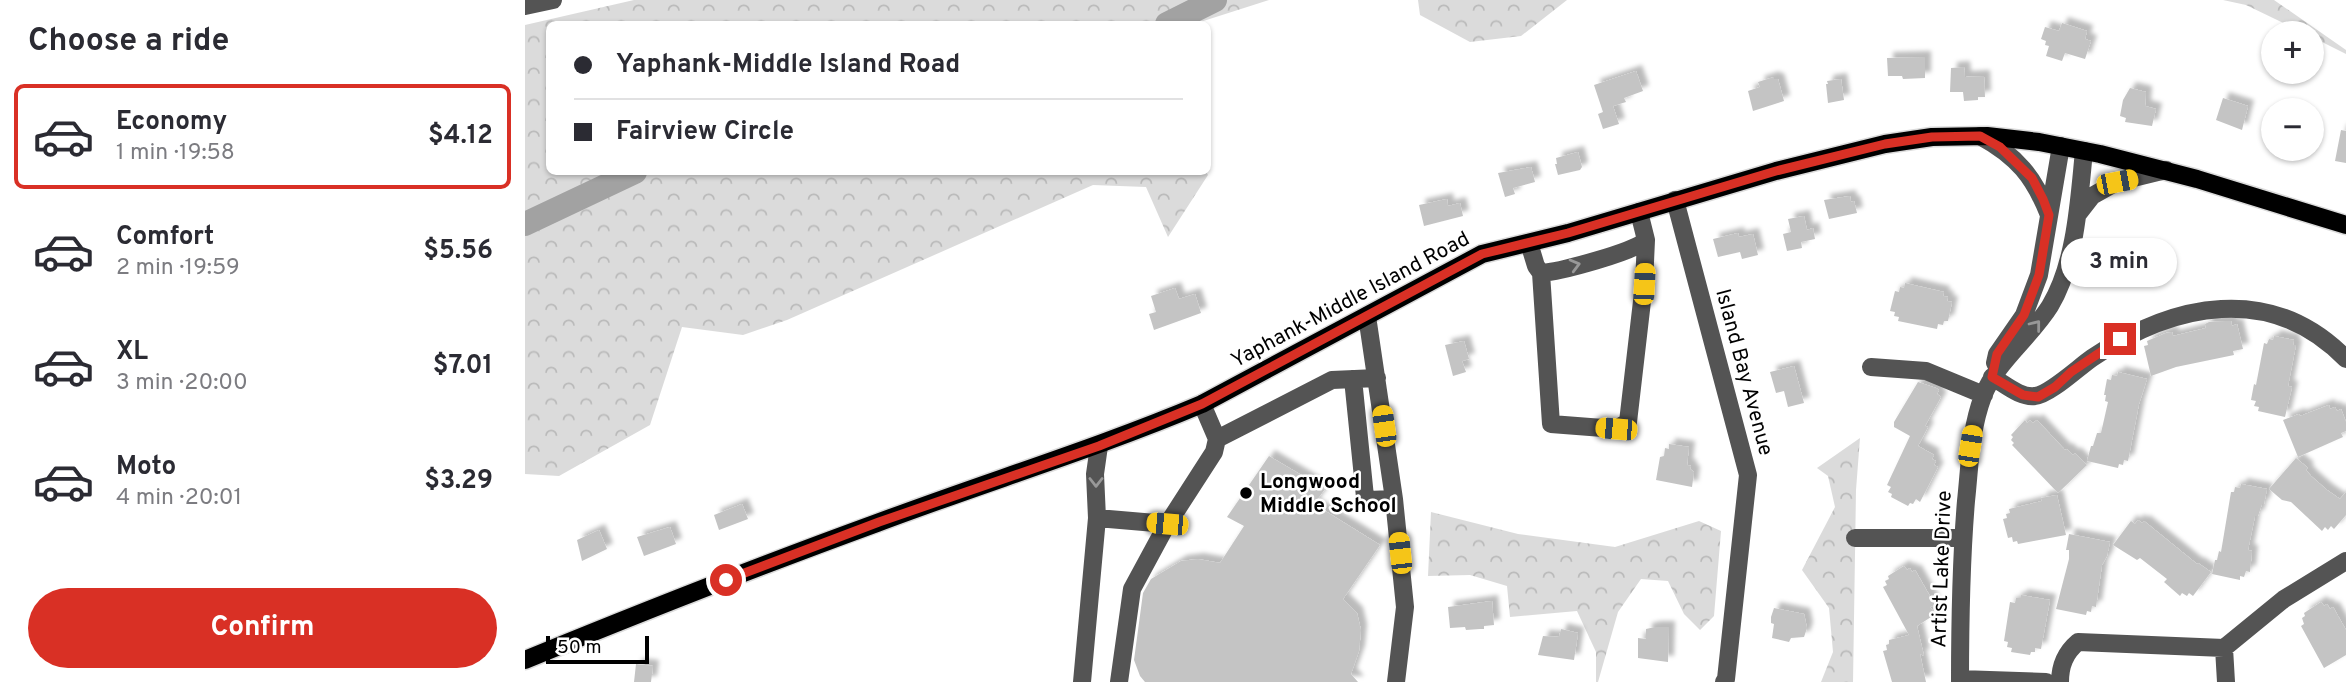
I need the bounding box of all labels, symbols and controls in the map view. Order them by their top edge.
map controls [2261,21,2324,161]
button: + [2261,21,2324,84]
text: Choose a ride [28,22,229,62]
text: Yaphank-Middle Island Road [616,49,960,82]
button: − [2261,98,2324,161]
icon: car [32,105,95,168]
text: Economy [116,106,227,139]
text: Fairview Circle [616,116,794,149]
text: $4.12 [428,120,493,153]
text: 1 min · 19:58 [116,139,235,168]
car [2095,168,2140,196]
icon: car [32,220,95,283]
text: Comfort [116,221,214,254]
street label: Yaphank-Middle Island Road [1227,226,1475,375]
text: $5.56 [423,235,493,268]
callout: 3 min [2062,238,2178,286]
text: 3 min [2089,248,2149,277]
text: 2 min · 19:59 [116,254,240,283]
one-way arrow [1569,259,1581,273]
car [1633,262,1656,306]
street label: Island Bay Avenue [1708,286,1779,459]
one-way arrow [2027,320,2040,332]
route end [2104,323,2136,355]
icon: car [32,335,95,398]
text: XL [116,336,148,369]
text: $7.01 [433,350,493,383]
text: 3 min · 20:00 [116,369,248,398]
car [1371,404,1398,448]
car [1595,417,1638,441]
car [1957,424,1984,468]
icon: car [32,450,95,513]
text: Moto [116,451,176,484]
text: $3.29 [424,465,493,498]
place label: Longwood Middle School [1260,469,1397,520]
one-way arrow [1088,477,1104,488]
text: 4 min · 20:01 [116,484,242,513]
marker: Longwood Middle School [1238,485,1254,501]
street label: Artist Lake Drive [1926,490,1959,648]
car [1146,512,1189,536]
car [1388,531,1413,575]
route start [710,564,742,596]
button: Confirm [28,588,497,668]
scale bar [546,633,649,665]
text: 50 m [557,636,602,660]

